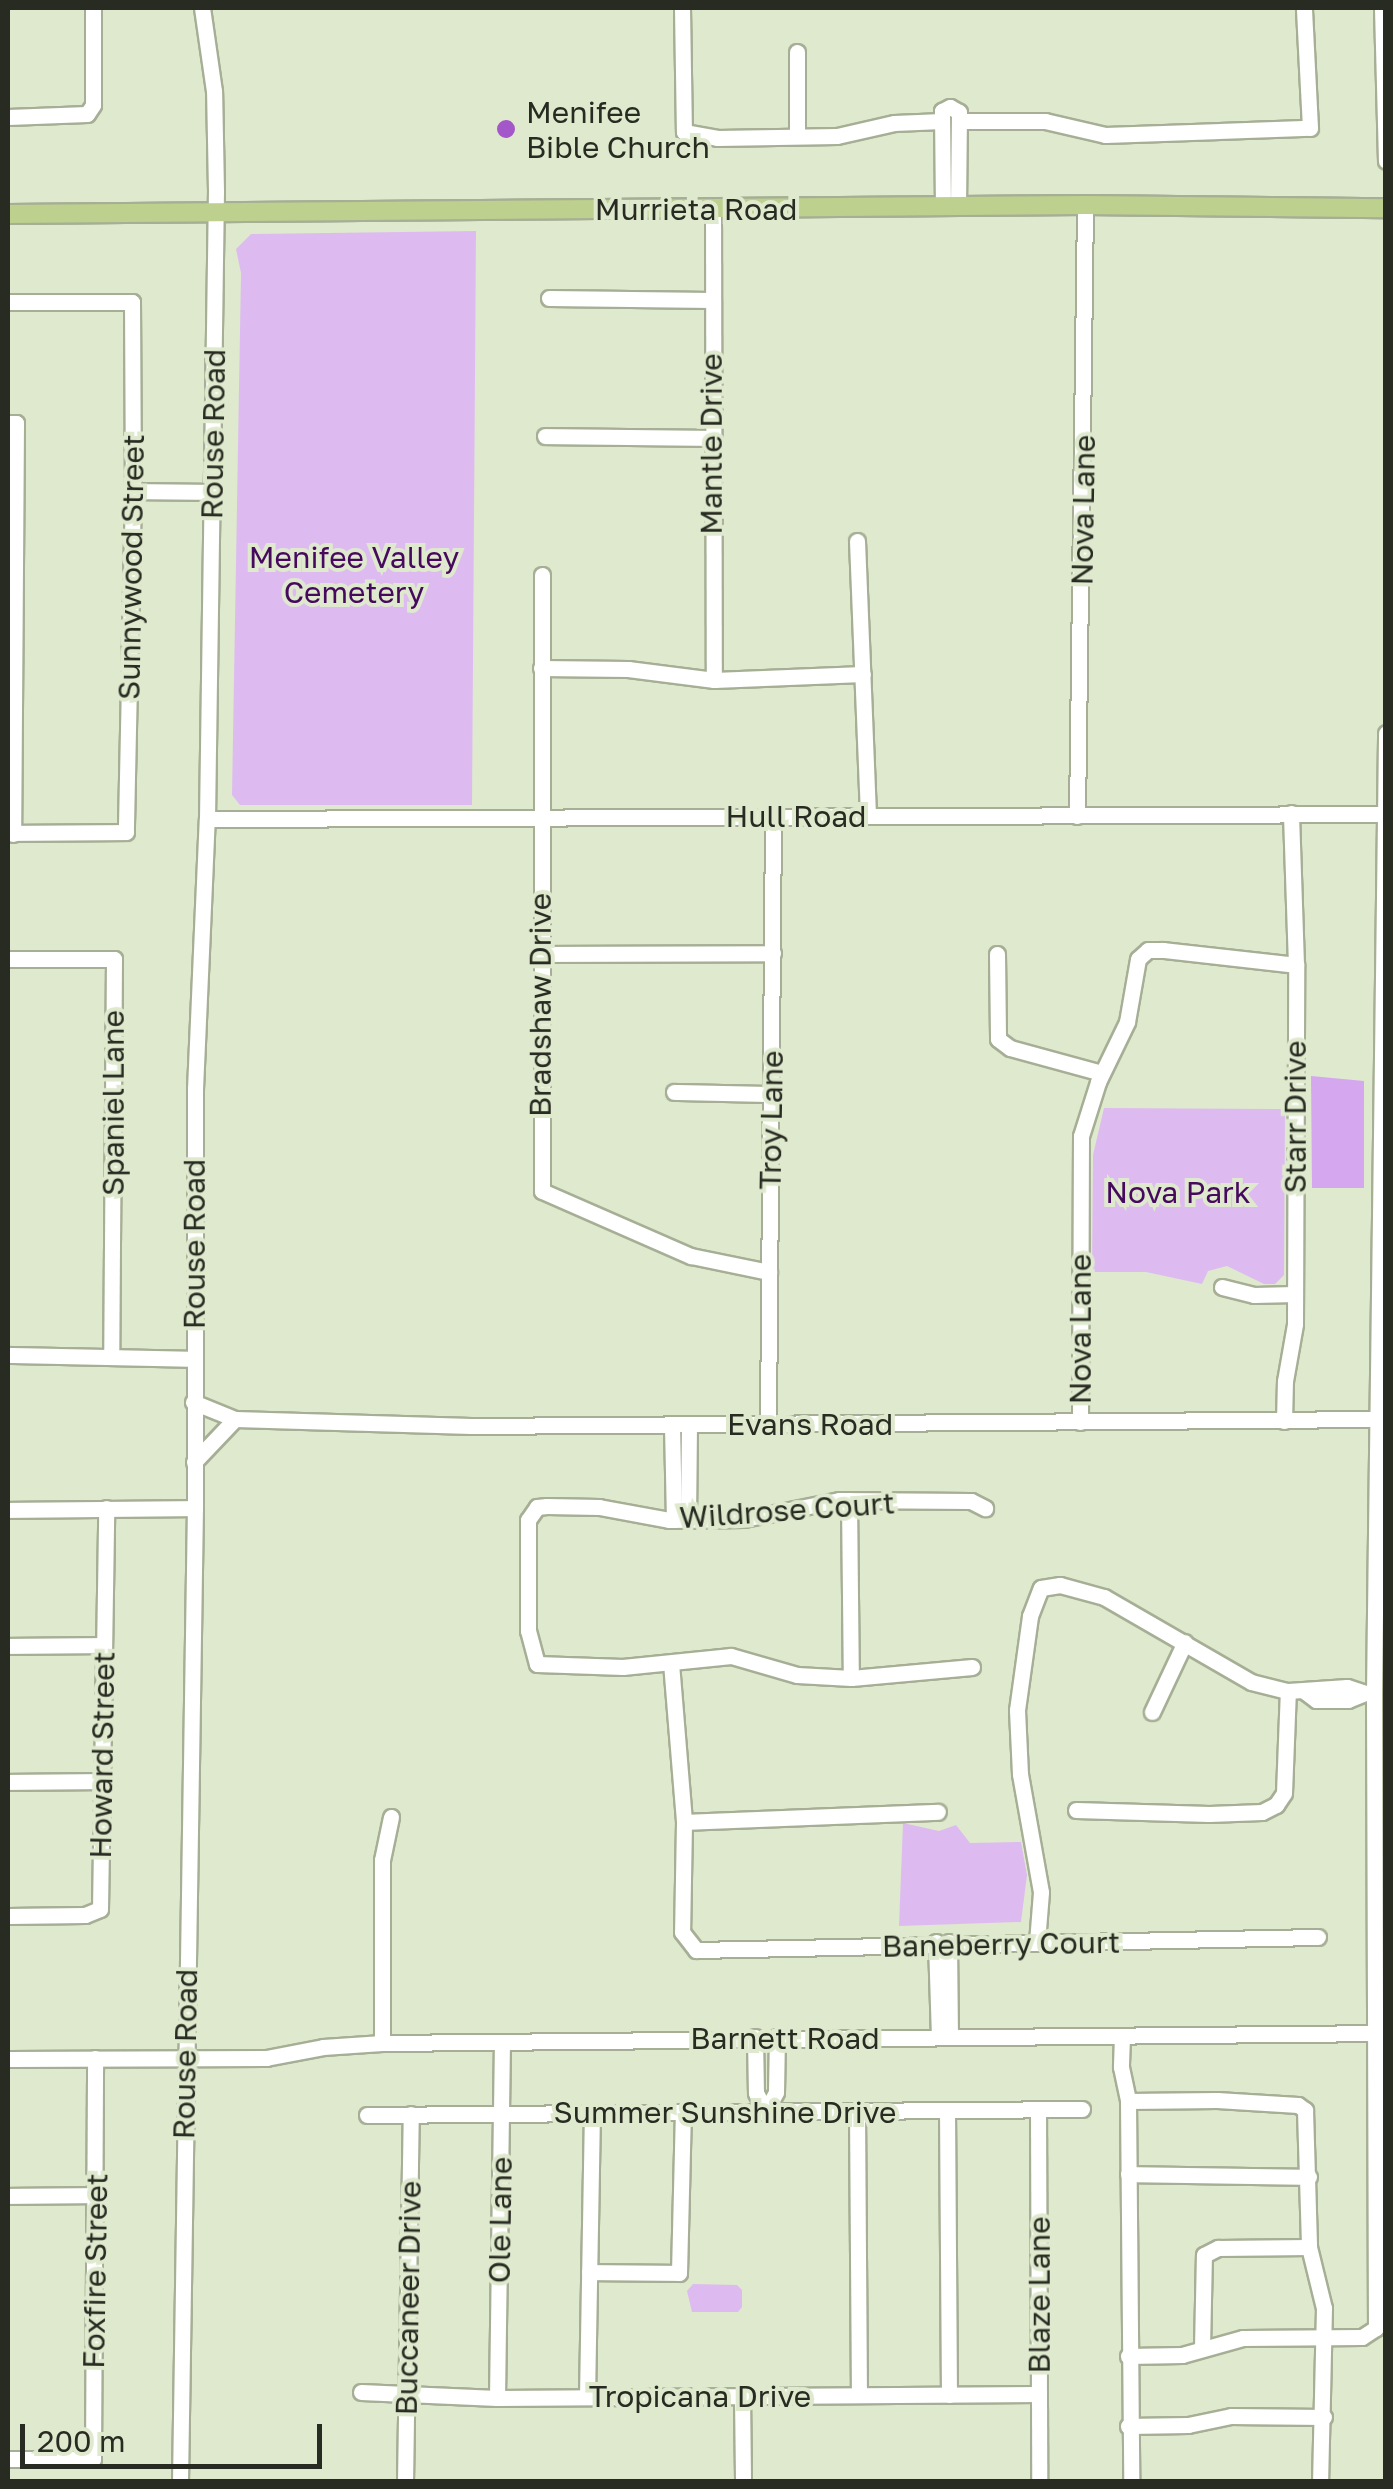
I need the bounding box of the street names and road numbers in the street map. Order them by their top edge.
street label: Murrieta Road [595,191,797,227]
street label: Rouse Road [194,348,232,520]
street label: Mantle Drive [693,353,729,535]
street label: Sunnywood Street [111,434,151,700]
street label: Nova Lane [1064,434,1102,586]
street label: Hull Road [725,798,867,834]
street label: Bradshaw Drive [522,893,558,1117]
street label: Spaniel Lane [95,1010,131,1196]
street label: Starr Drive [1277,1041,1313,1193]
street label: Troy Lane [752,1050,790,1190]
street label: Rouse Road [176,1159,212,1329]
street label: Nova Lane [1062,1254,1098,1404]
street label: Evans Road [727,1406,893,1442]
street label: Wildrose Court [678,1485,896,1535]
street label: Howard Street [82,1651,122,1859]
street label: Baneberry Court [882,1924,1120,1964]
street label: Rouse Road [166,1968,204,2140]
street label: Barnett Road [690,2020,880,2056]
street label: Summer Sunshine Drive [554,2094,896,2130]
street label: Ole Lane [481,2156,519,2284]
street label: Foxfire Street [75,2173,115,2369]
street label: Buccaneer Drive [388,2180,428,2416]
street label: Blaze Lane [1021,2216,1057,2374]
street label: Tropicana Drive [589,2378,811,2414]

